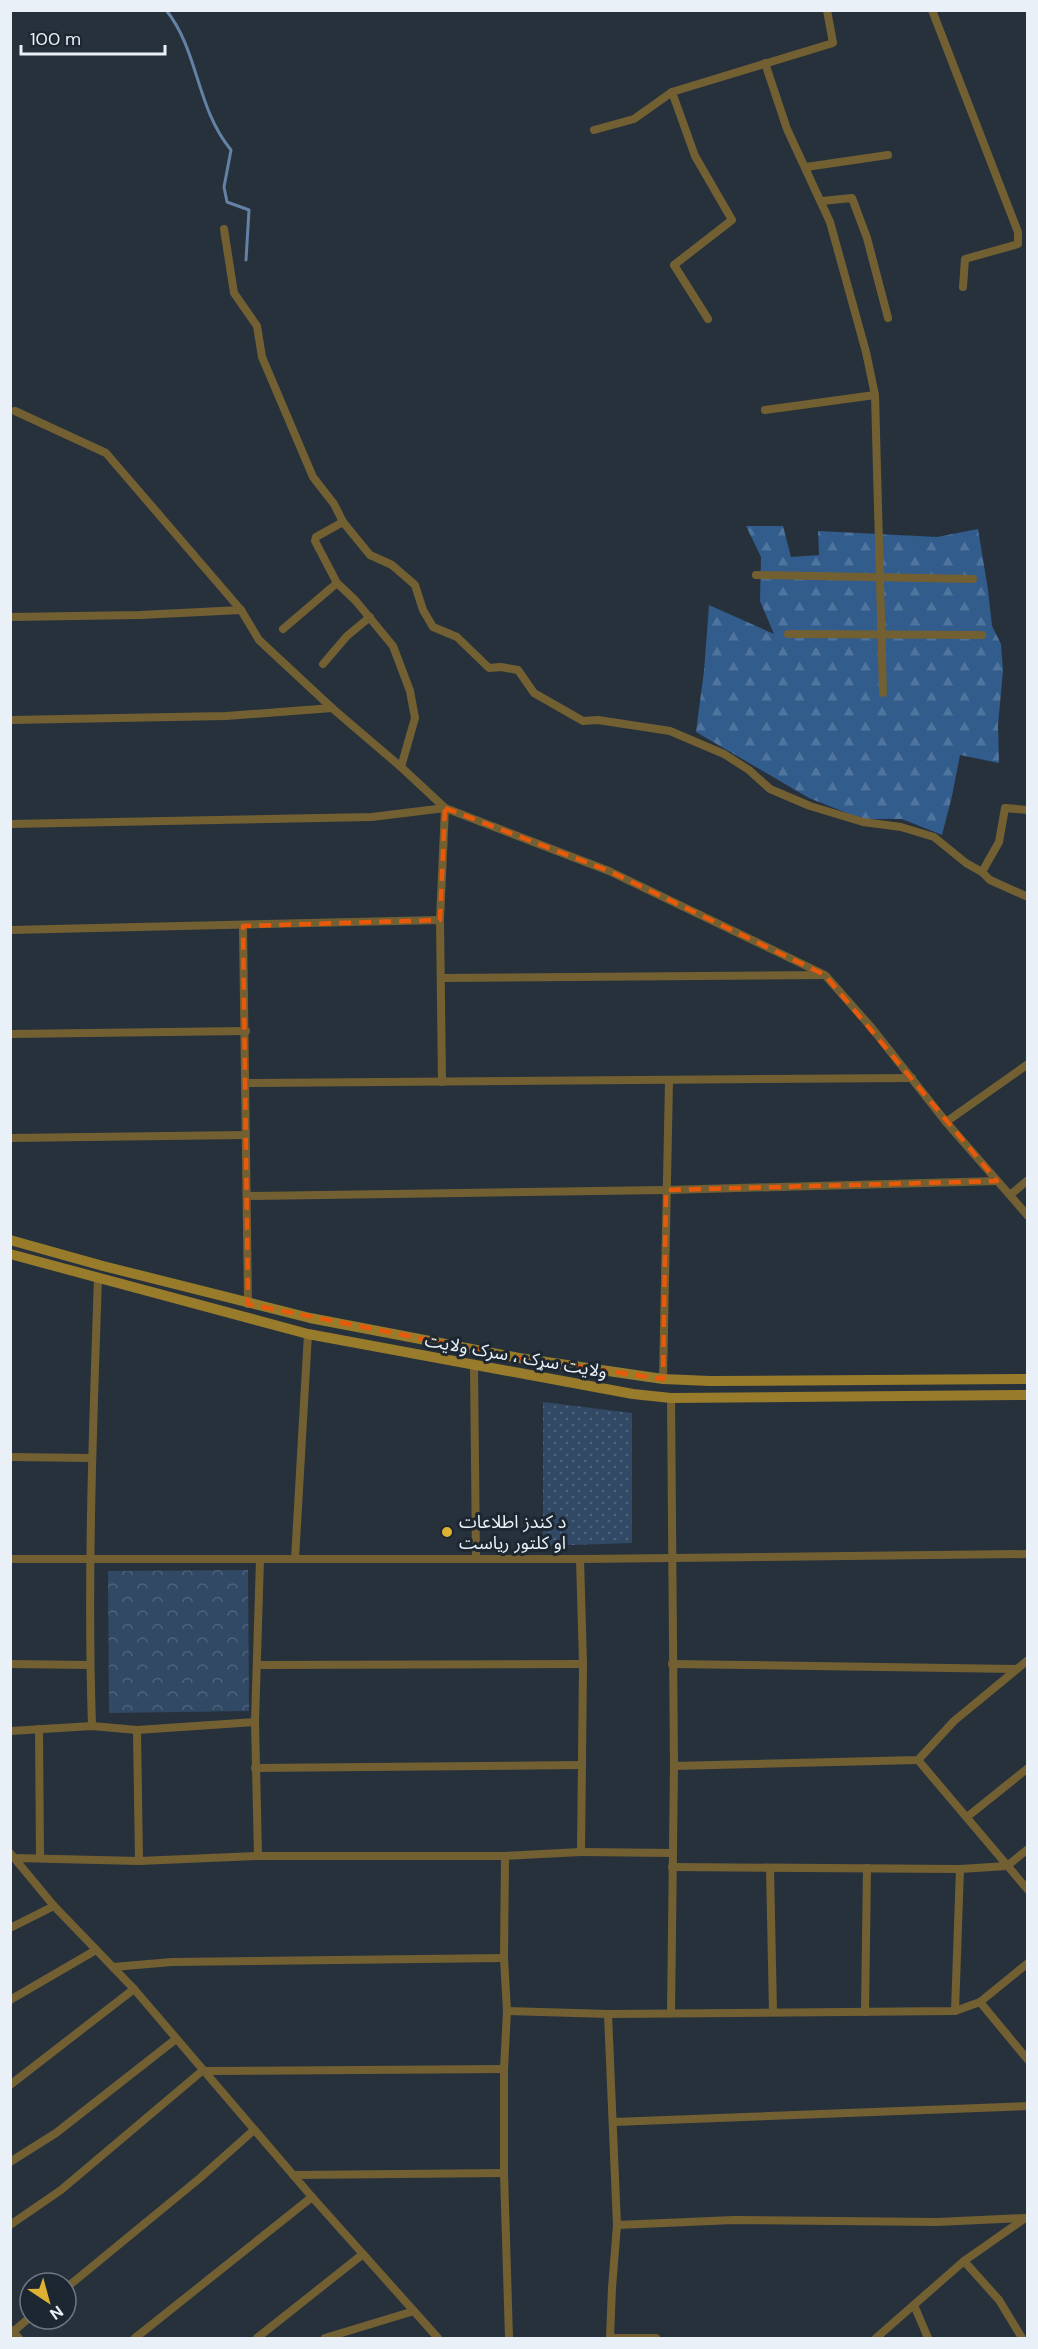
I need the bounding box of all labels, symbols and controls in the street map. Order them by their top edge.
scale bar [21,18,165,56]
text: 100 m [30,27,81,51]
street label: ولایت سړک ، سرک ولایت [423,1328,609,1384]
place label: د کندز اطلاعات او کلتور ریاست [459,1510,566,1555]
marker: د کندز اطلاعات او کلتور ریاست [440,1525,454,1539]
north arrow [18,2271,78,2331]
text: N [46,2301,67,2325]

